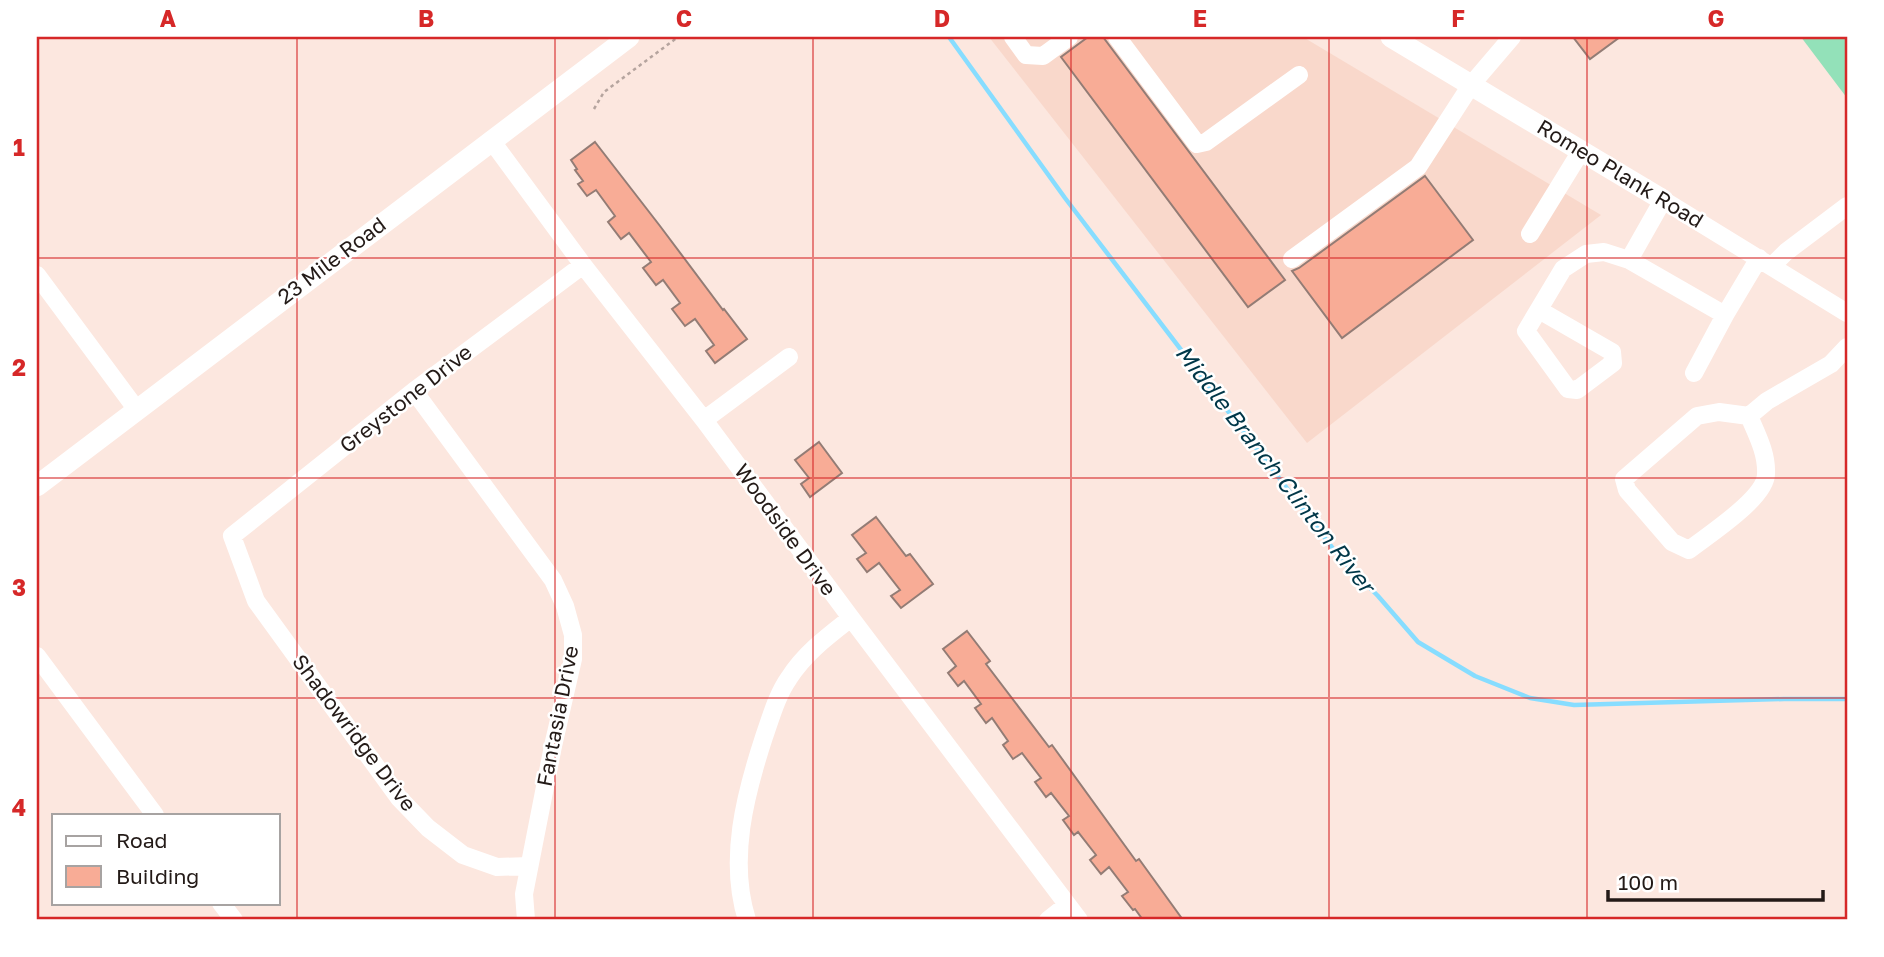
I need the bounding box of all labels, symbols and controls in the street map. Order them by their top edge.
text: A [160,4,177,32]
text: B [418,4,434,32]
text: C [676,4,692,32]
text: D [934,4,950,32]
text: E [1193,4,1207,32]
text: F [1451,4,1465,32]
text: G [1708,4,1724,32]
street label: Romeo Plank Road [1533,113,1708,233]
text: 1 [13,133,25,161]
street label: 23 Mile Road [272,211,391,309]
street label: Greystone Drive [334,338,477,458]
water label: Middle Branch Clinton River [1170,339,1383,600]
text: 2 [12,353,26,381]
street label: Woodside Drive [729,458,842,600]
text: 3 [12,573,26,601]
street label: Fantasia Drive [531,643,583,788]
street label: Shadowridge Drive [287,649,422,816]
text: 4 [12,793,26,821]
legend [52,814,280,904]
text: Road [116,827,167,853]
scale bar [1608,859,1823,903]
text: Building [116,863,199,889]
text: 100 m [1618,869,1678,895]

